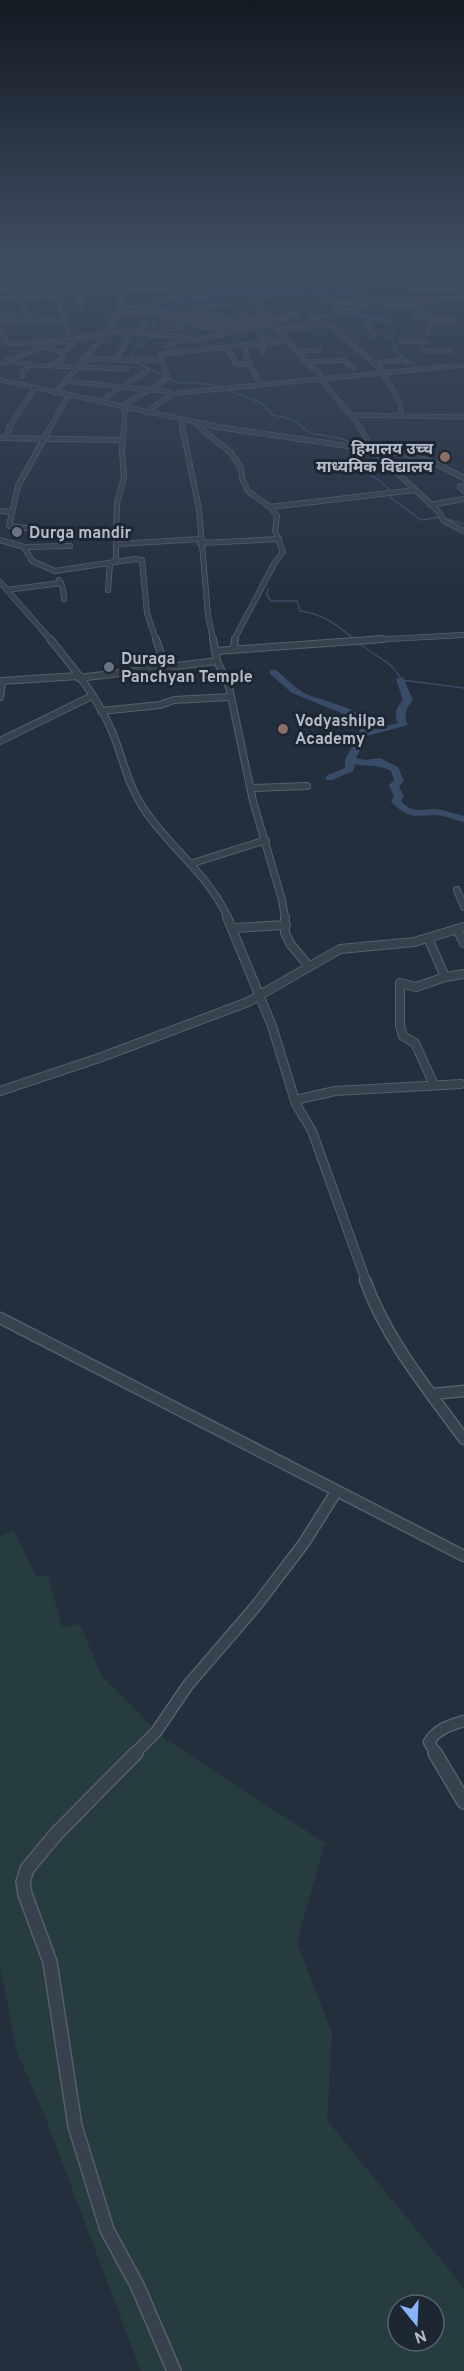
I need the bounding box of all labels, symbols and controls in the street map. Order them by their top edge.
place label: हिमालय उच्च माध्यमिक विद्यालय [316,440,434,478]
marker: हिमालय उच्च माध्यमिक विद्यालय [438,450,452,464]
place label: Durga mandir [29,524,132,544]
marker: Durga mandir [10,525,24,539]
place label: Duraga Panchyan Temple [121,650,253,688]
marker: Duraga Panchyan Temple [102,660,116,674]
place label: Vodyashilpa Academy [295,712,385,750]
marker: Vodyashilpa Academy [276,722,290,736]
north arrow [386,2293,446,2353]
text: N [411,2324,429,2347]

